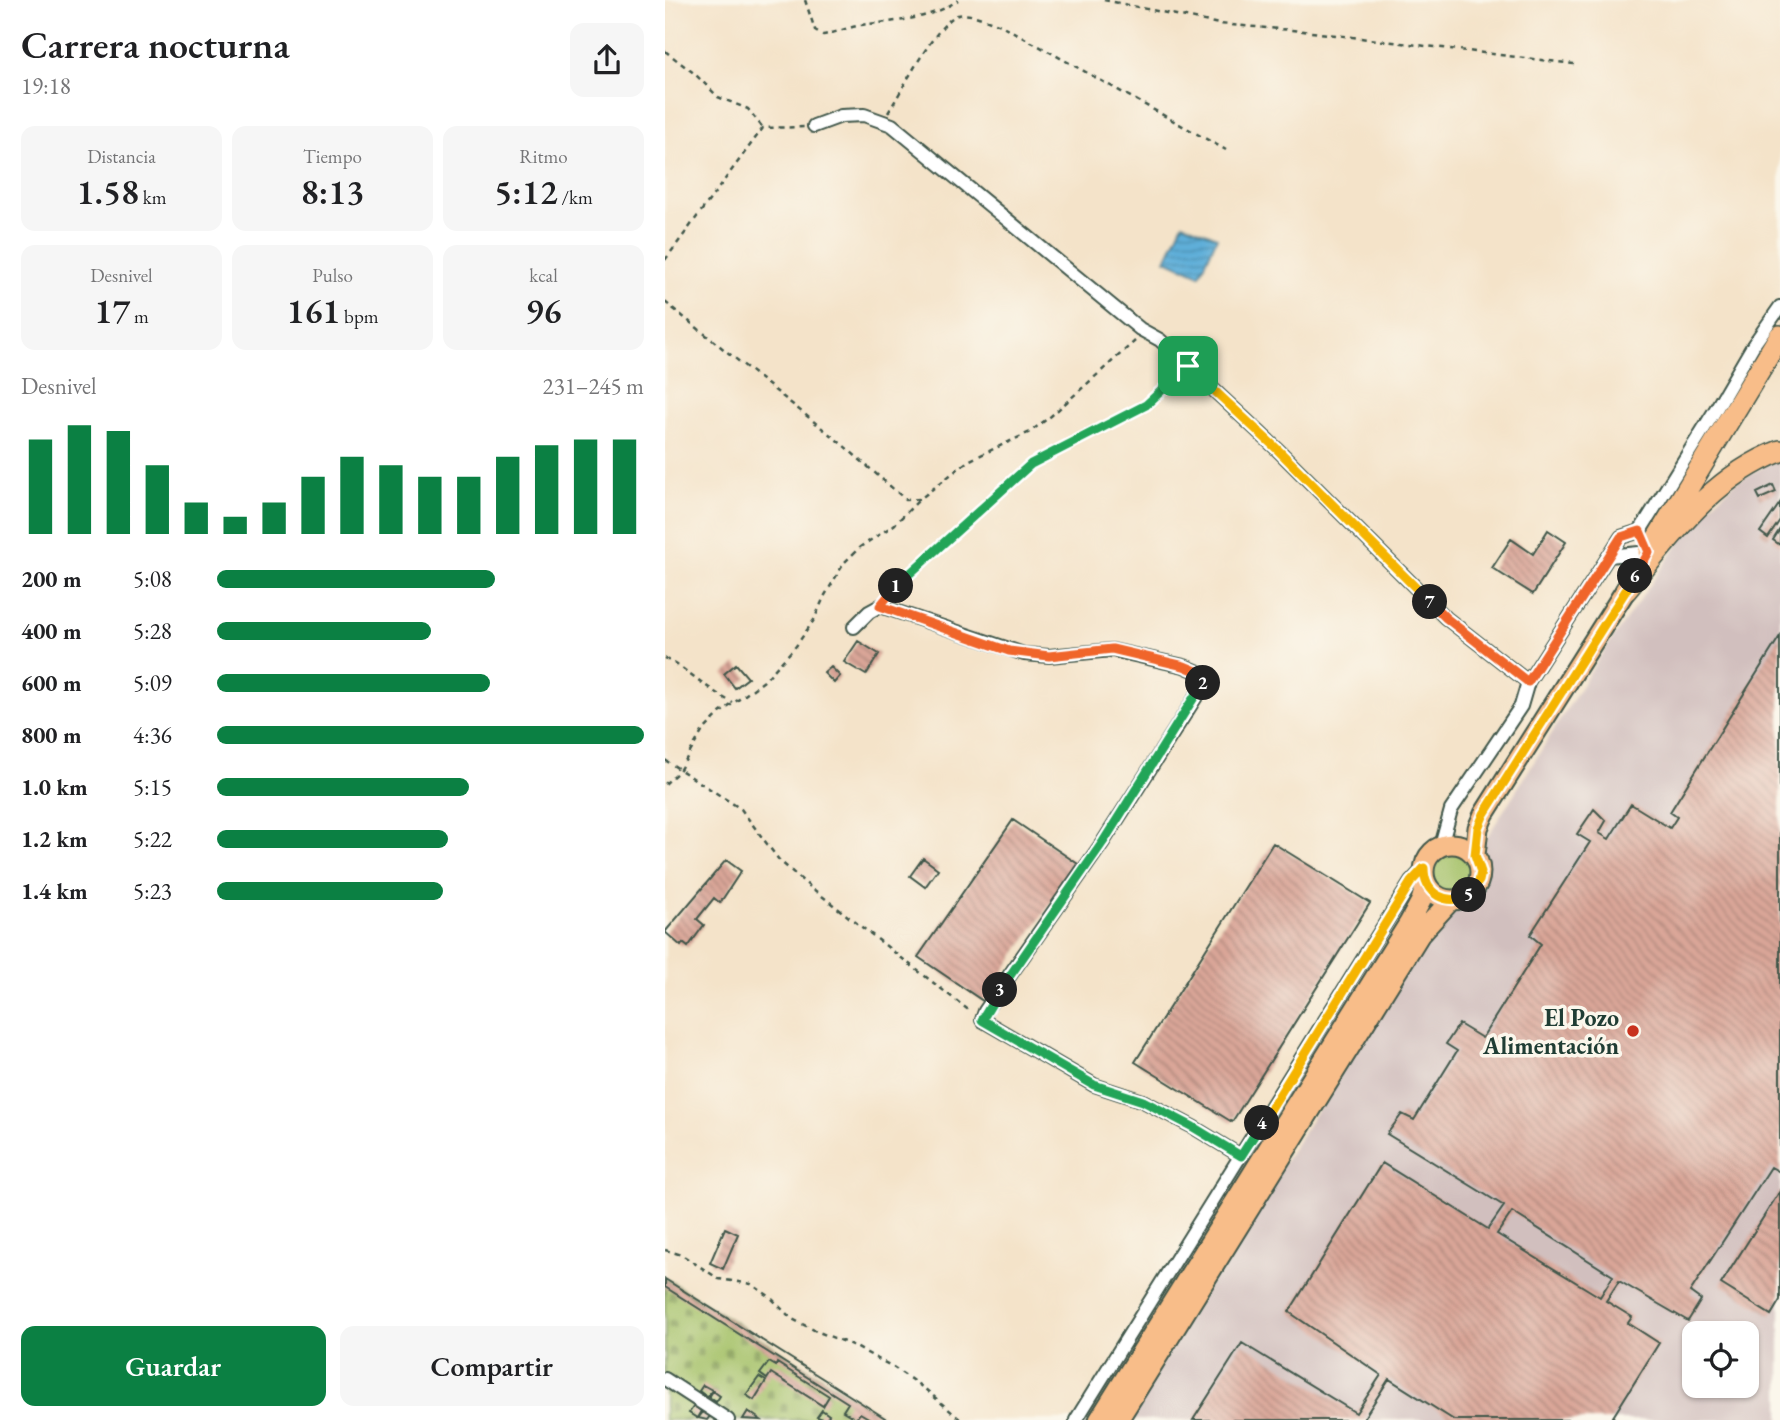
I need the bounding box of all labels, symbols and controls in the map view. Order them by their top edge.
text: Carrera nocturna [21,20,290,69]
button: share [570,23,644,97]
text: 19:18 [21,71,71,101]
text: Distancia [87,144,156,169]
text: Tiempo [303,144,362,169]
text: Ritmo [519,144,568,169]
text: 1.58 [77,169,139,214]
text: 8:13 [301,169,364,214]
text: 5:12 [494,169,558,214]
text: km [139,185,166,210]
text: /km [558,185,593,210]
text: Desnivel [90,263,153,288]
text: Pulso [312,263,353,288]
text: kcal [529,263,558,288]
text: 17 [94,288,130,333]
text: 161 [286,288,340,333]
text: 96 [526,288,561,333]
text: m [130,304,149,329]
text: bpm [340,304,379,329]
pin [1158,336,1218,396]
icon: arrive [1169,347,1207,385]
text: Desnivel [21,371,97,401]
text: 231–245 m [543,371,644,401]
pin: 6 [1618,558,1653,594]
text: 6 [1629,563,1640,588]
text: 200 m [21,564,82,594]
text: 5:08 [133,564,172,594]
pin: 1 [879,568,913,604]
text: 1 [890,573,901,598]
pin: 7 [1413,584,1447,620]
text: 7 [1424,589,1435,614]
text: 400 m [21,616,82,646]
text: 5:28 [133,616,172,646]
pin: 2 [1185,666,1221,700]
text: 600 m [21,668,82,698]
text: 5:09 [133,668,172,698]
text: 2 [1197,670,1208,695]
text: 800 m [21,720,82,750]
text: 4:36 [133,720,172,750]
text: 1.0 km [21,772,88,802]
text: 5:15 [133,772,172,802]
text: 1.2 km [21,824,88,854]
text: 5:22 [133,824,172,854]
text: 1.4 km [21,876,88,906]
text: 5:23 [133,876,172,906]
pin: 5 [1451,878,1487,912]
text: 5 [1463,882,1474,907]
pin: 3 [983,972,1017,1007]
text: 3 [994,977,1005,1002]
place label: El Pozo Alimentación [1482,1002,1619,1061]
marker: El Pozo Alimentación [1625,1023,1641,1039]
pin: 4 [1245,1106,1279,1140]
text: 4 [1256,1110,1267,1135]
map controls [1682,1321,1759,1398]
button: locate [1682,1321,1759,1398]
button: Guardar [21,1326,326,1406]
button: Compartir [340,1326,644,1406]

